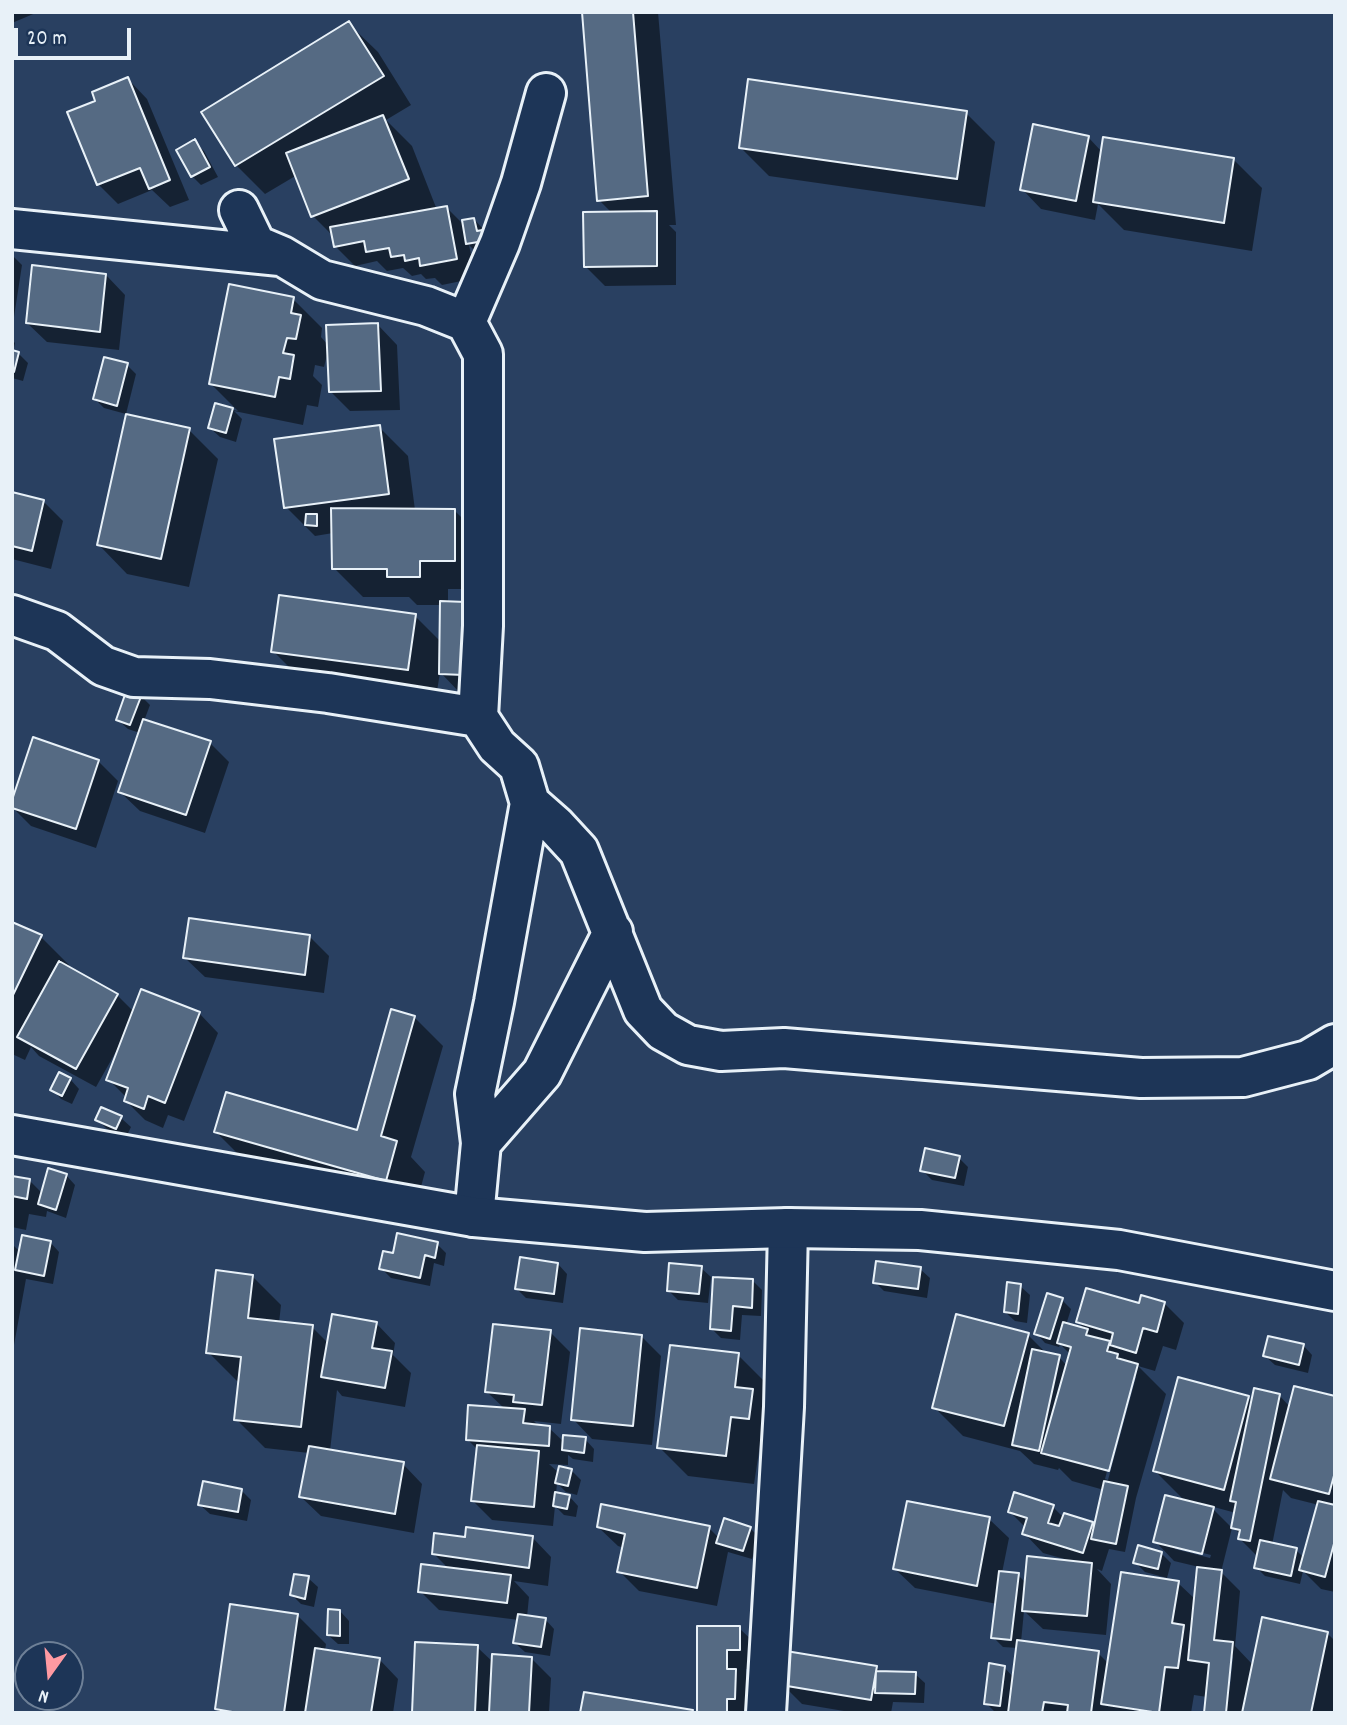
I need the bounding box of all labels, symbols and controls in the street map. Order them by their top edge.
scale bar [18,14,135,58]
text: 20 m [27,25,67,55]
north arrow [14,1641,84,1711]
text: N [36,1681,52,1709]

